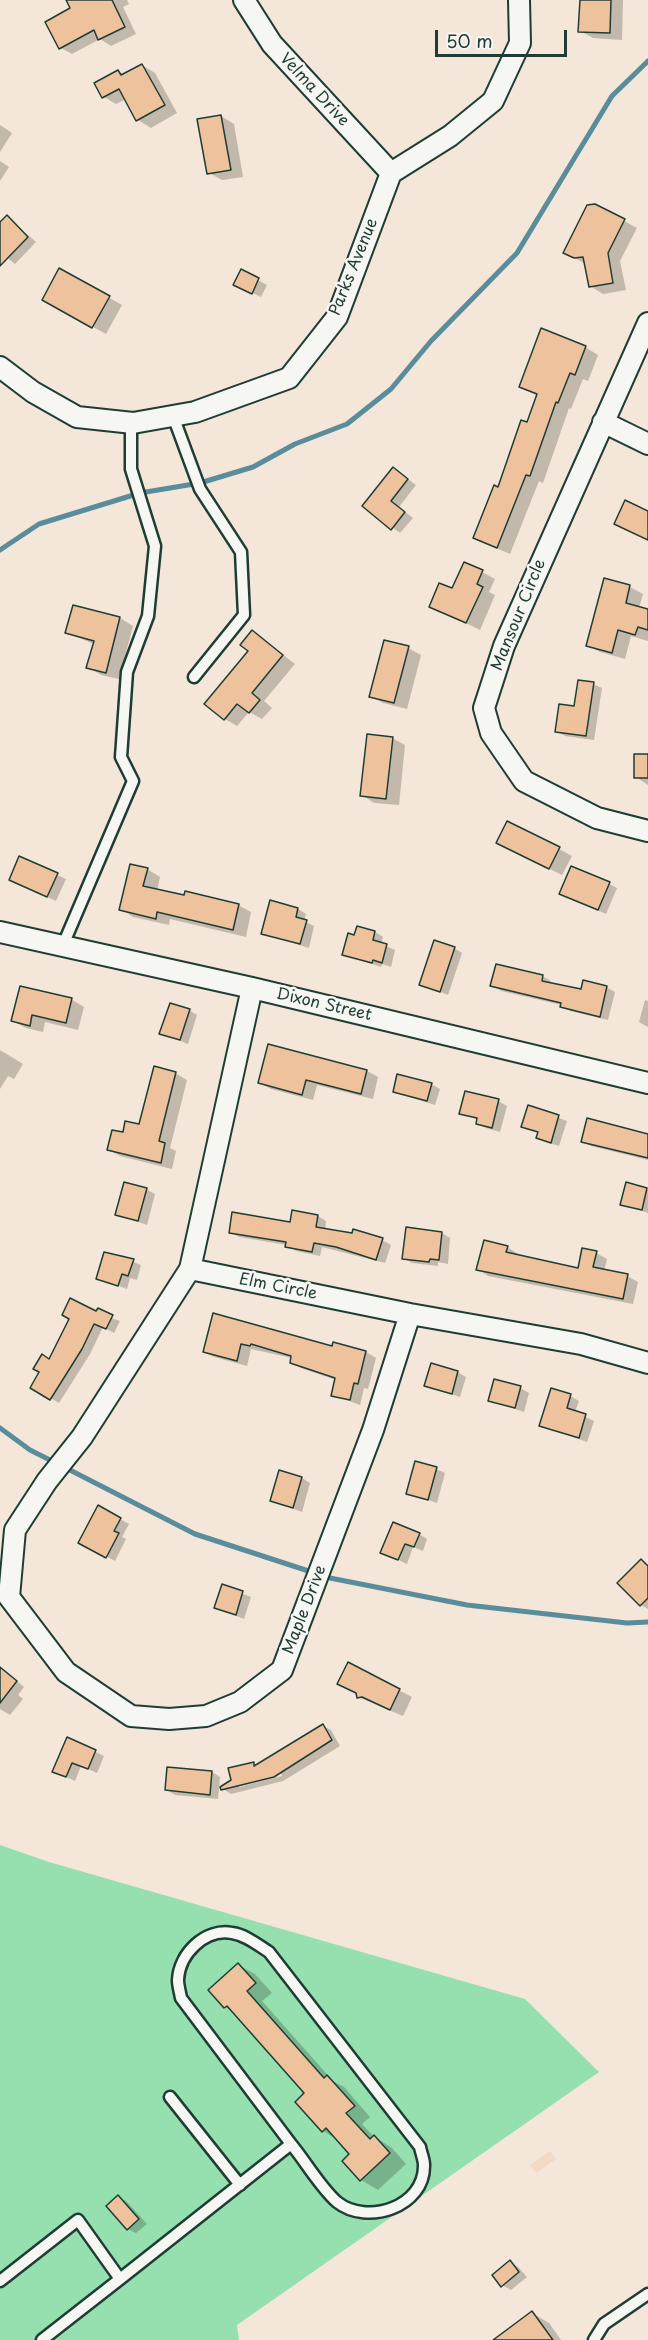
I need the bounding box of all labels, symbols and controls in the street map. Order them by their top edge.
scale bar [438,18,570,56]
text: 50 m [446,27,493,54]
street label: Velma Drive [275,49,353,131]
street label: Parks Avenue [326,216,382,318]
street label: Mansour Circle [488,556,550,674]
street label: Dixon Street [274,985,374,1025]
street label: Elm Circle [237,1270,319,1304]
street label: Maple Drive [279,1563,331,1657]

